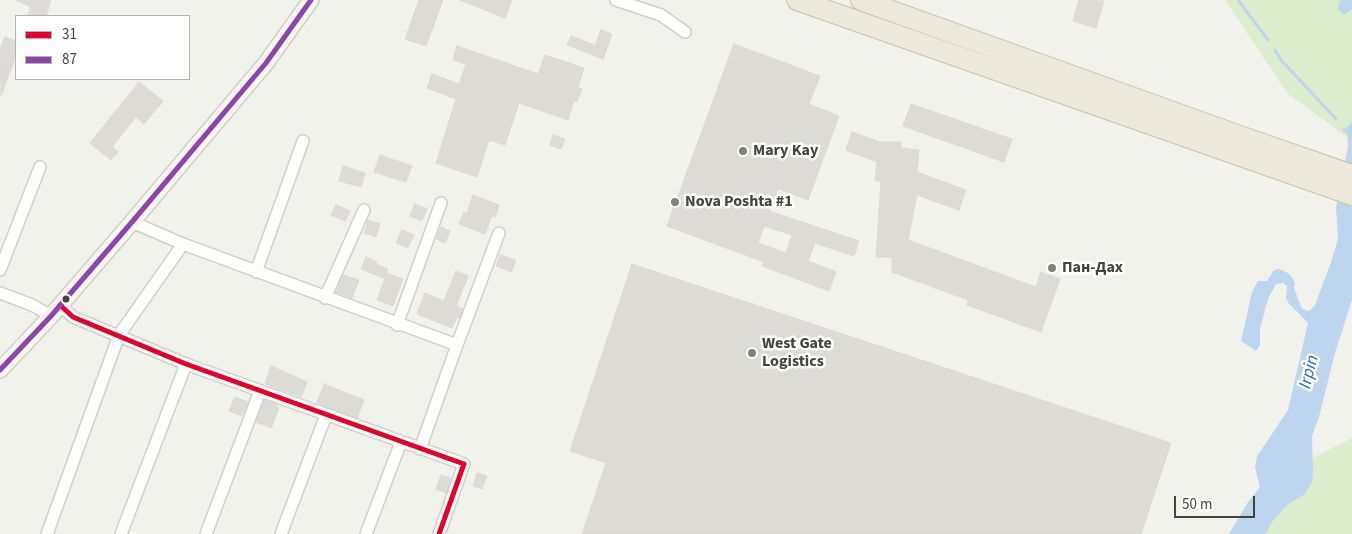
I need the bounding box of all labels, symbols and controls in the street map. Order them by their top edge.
legend [15,15,190,80]
text: 31 [62,24,77,45]
text: 87 [62,49,77,70]
place label: Mary Kay [753,141,818,161]
marker: Mary Kay [737,145,749,157]
place label: Nova Poshta #1 [685,192,793,212]
marker: Nova Poshta #1 [669,196,681,208]
place label: Пан-Дах [1062,258,1123,278]
marker: Пан-Дах [1046,262,1058,274]
unlabelled marker [61,294,71,304]
place label: West Gate Logistics [762,334,832,372]
marker: West Gate Logistics [746,347,758,359]
water label: Irpin [1295,353,1325,391]
scale bar [1177,486,1258,518]
text: 50 m [1182,494,1212,515]

